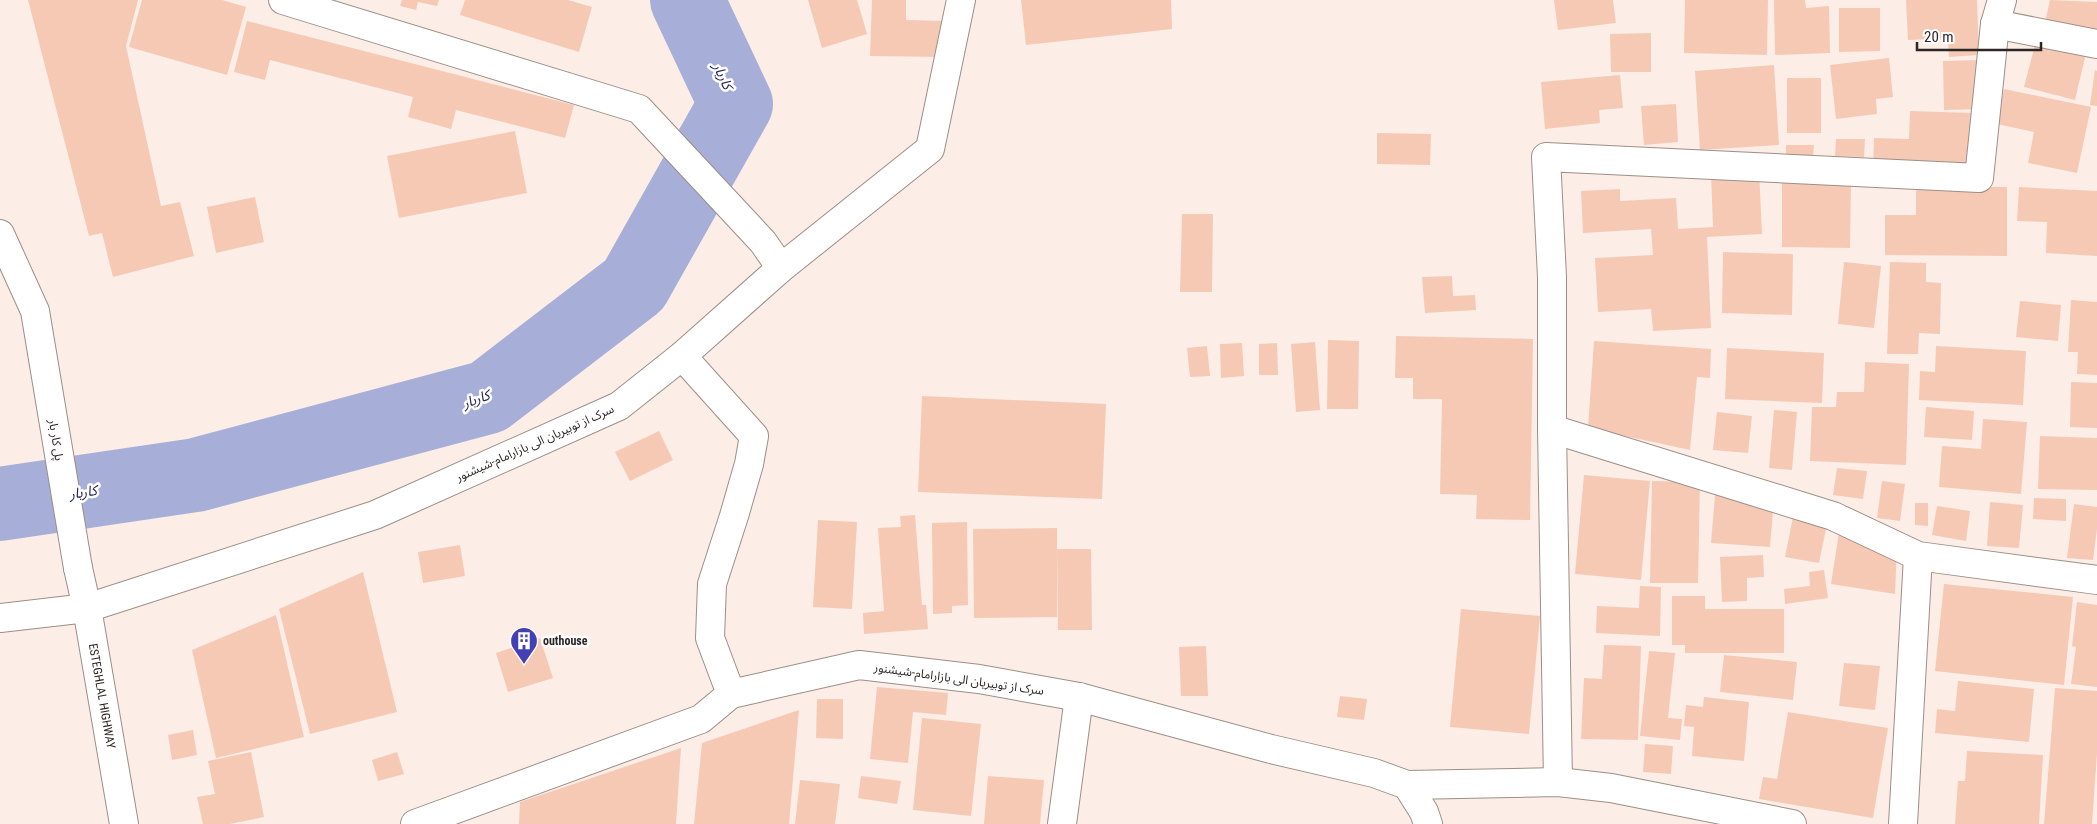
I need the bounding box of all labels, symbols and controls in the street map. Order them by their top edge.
scale bar [1917,20,2041,52]
text: 20 m [1924,28,1954,46]
water label: کاربار [709,59,737,95]
water label: کاربار [459,386,495,413]
street label: سرک از توبیریان الی بازارامام-شیشنور [453,402,617,486]
street label: پل کار بار [45,417,66,462]
water label: کاربار [67,481,101,503]
building icon: outhouse [509,626,539,665]
place label: outhouse [543,634,588,648]
street label: ESTEGHLAL HIGHWAY [86,642,118,750]
street label: سرک از توبیریان الی بازارامام-شیشنور [872,660,1045,700]

